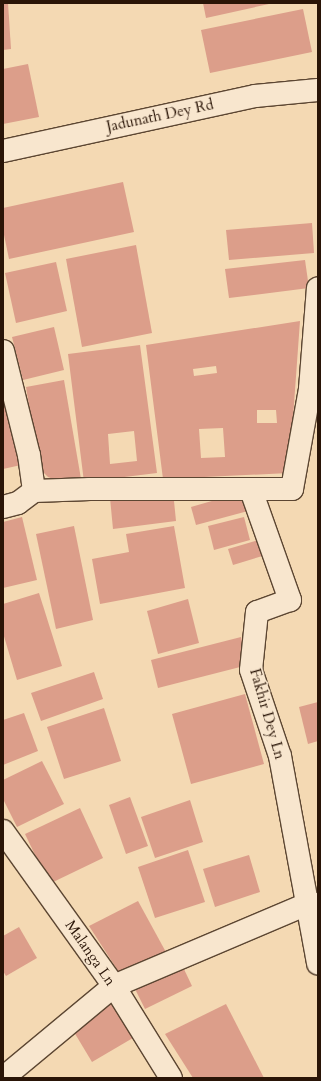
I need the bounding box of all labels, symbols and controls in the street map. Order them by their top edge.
street label: Jadunath Dey Rd [105,96,215,136]
street label: Fakhir Dey Ln [245,667,289,761]
street label: Malanga Ln [61,917,119,989]

